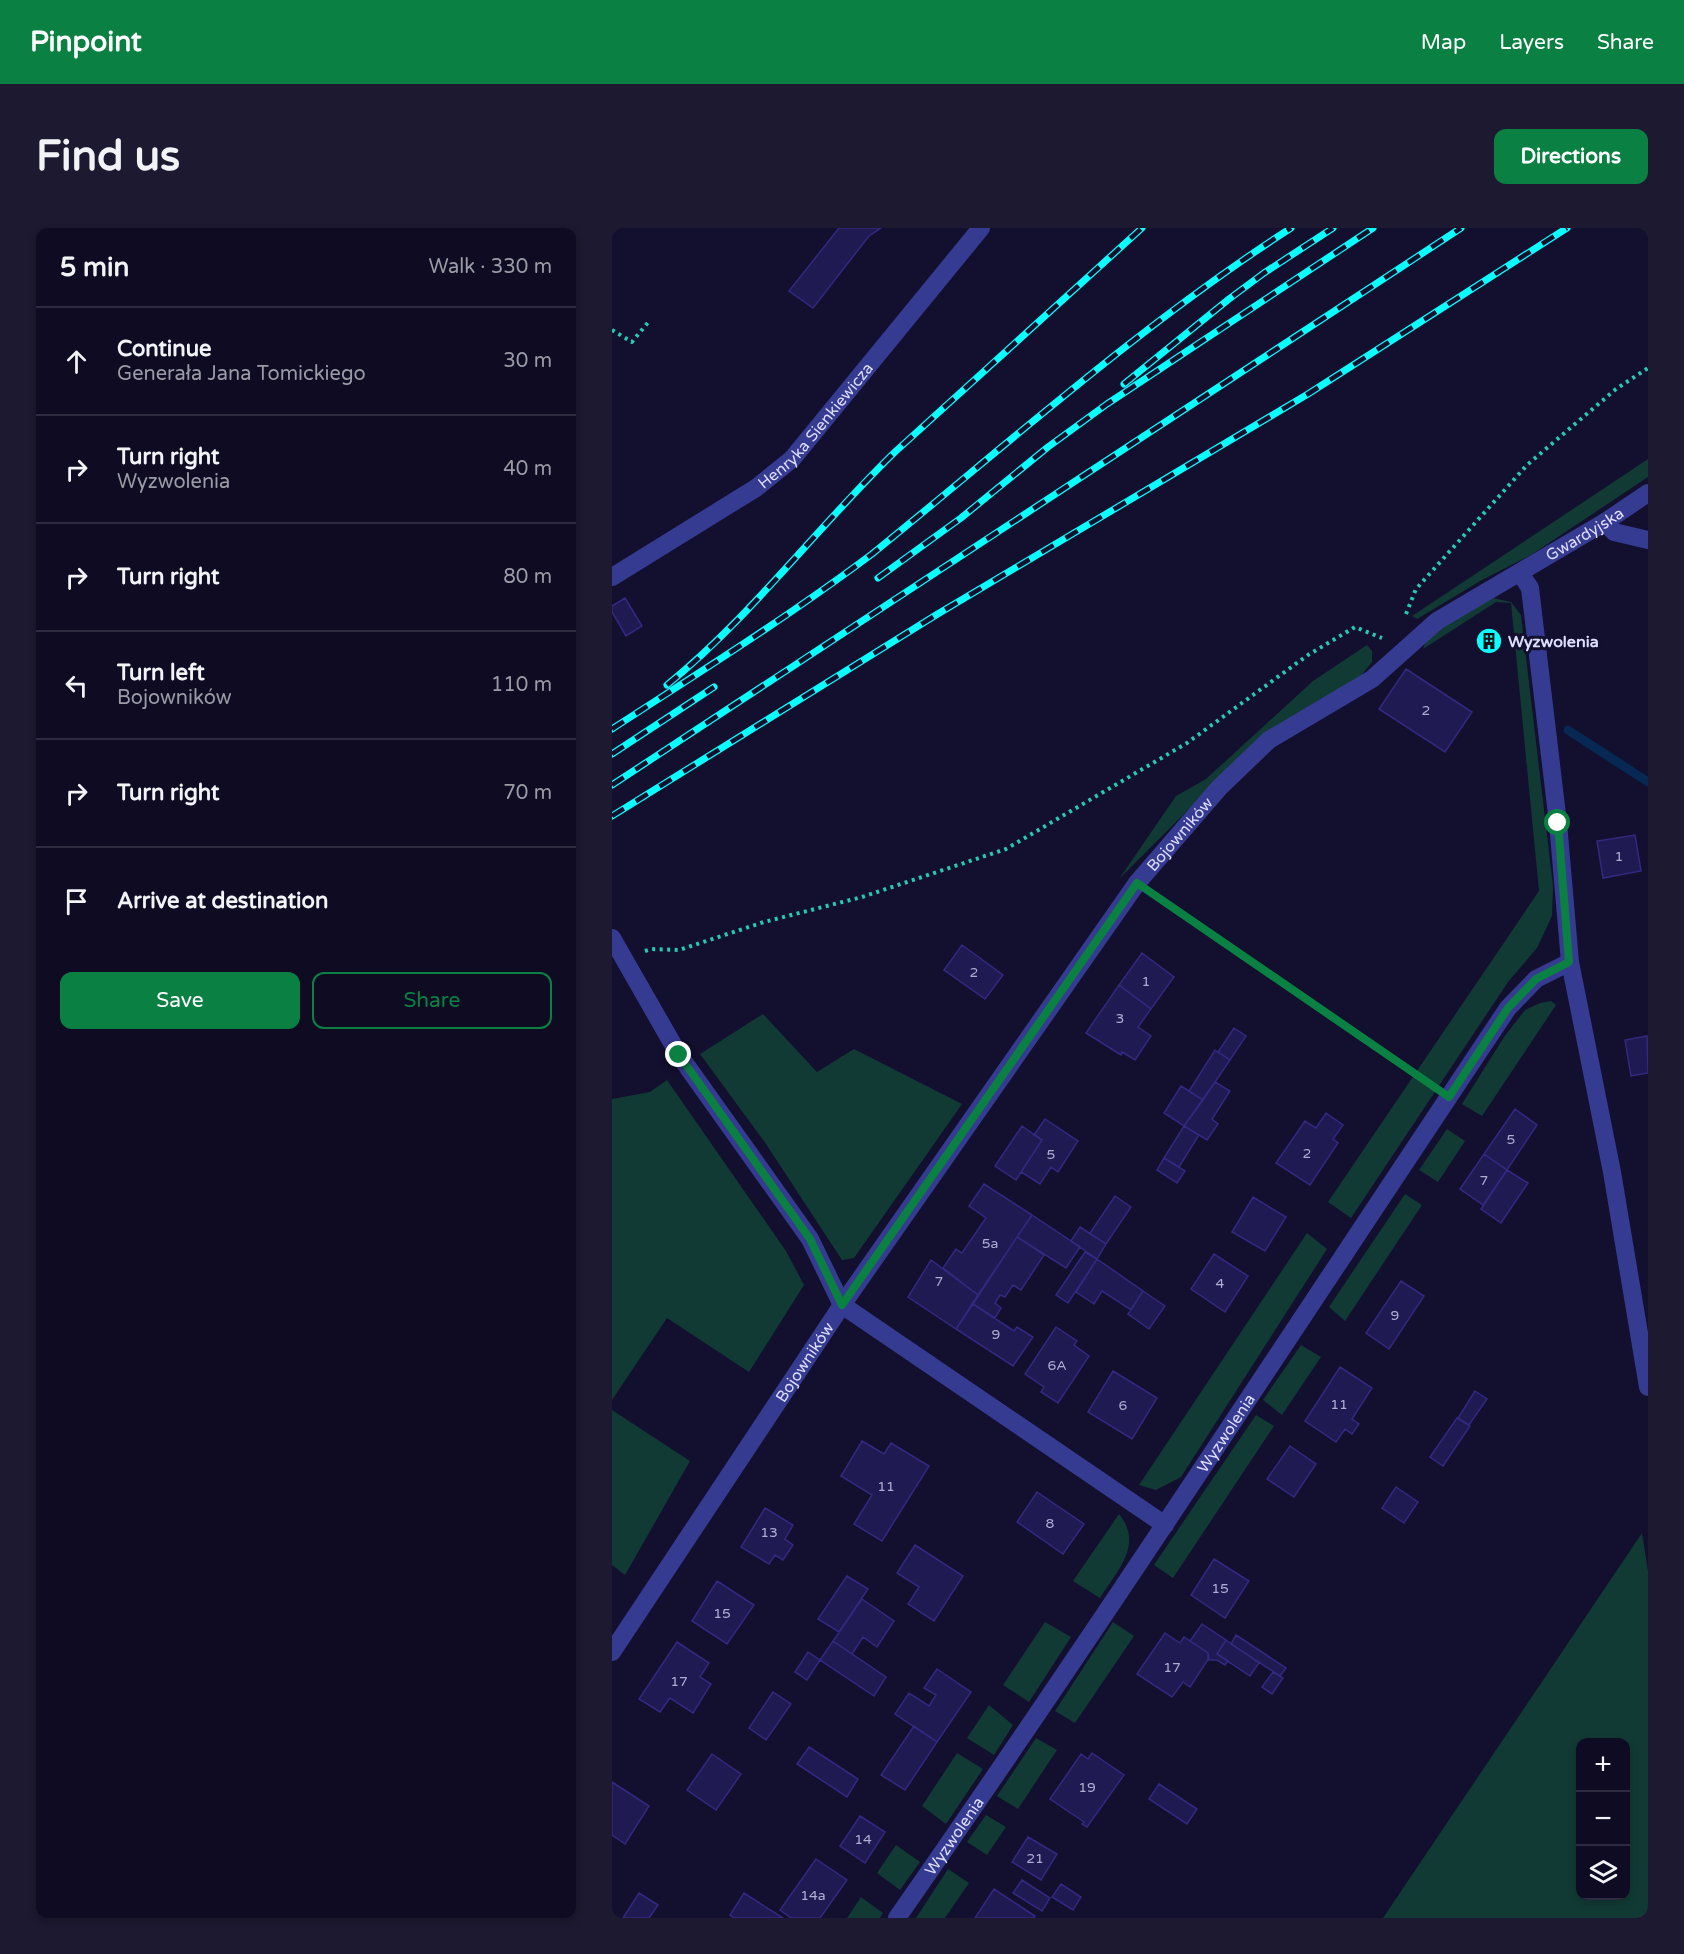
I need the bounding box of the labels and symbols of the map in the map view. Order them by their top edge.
street label: Henryka Sienkiewicza [754,359,878,493]
street label: Gwardyjska [1542,503,1628,566]
building icon: Wyzwolenia [1474,626,1504,656]
place label: Wyzwolenia [1508,632,1599,652]
house number: 2 [1422,702,1430,719]
street label: Bojowników [1143,793,1218,876]
route start [1544,809,1570,835]
house number: 1 [1615,848,1623,865]
house number: 2 [970,964,978,981]
house number: 1 [1142,973,1150,990]
house number: 3 [1116,1010,1124,1027]
route end [665,1041,691,1067]
house number: 5 [1507,1131,1515,1148]
house number: 2 [1303,1145,1311,1162]
house number: 5 [1047,1146,1055,1163]
house number: 7 [1480,1172,1488,1189]
house number: 5a [982,1235,998,1252]
house number: 7 [935,1273,943,1290]
house number: 4 [1216,1275,1225,1292]
house number: 9 [1391,1307,1399,1324]
street label: Bojowników [771,1318,839,1406]
house number: 9 [992,1326,1000,1343]
house number: 6A [1047,1357,1067,1374]
street label: Wyzwolenia [1193,1390,1260,1477]
house number: 11 [1330,1396,1348,1413]
house number: 6 [1119,1397,1128,1414]
house number: 11 [877,1478,895,1495]
house number: 8 [1046,1515,1055,1532]
house number: 13 [760,1524,778,1541]
house number: 15 [1211,1580,1229,1597]
house number: 15 [713,1605,731,1622]
house number: 17 [1163,1659,1181,1676]
house number: 17 [670,1673,688,1690]
house number: 19 [1078,1779,1096,1796]
street label: Wyzwolenia [921,1793,989,1879]
house number: 14 [854,1831,872,1848]
house number: 21 [1026,1850,1044,1867]
house number: 14a [800,1887,826,1904]

